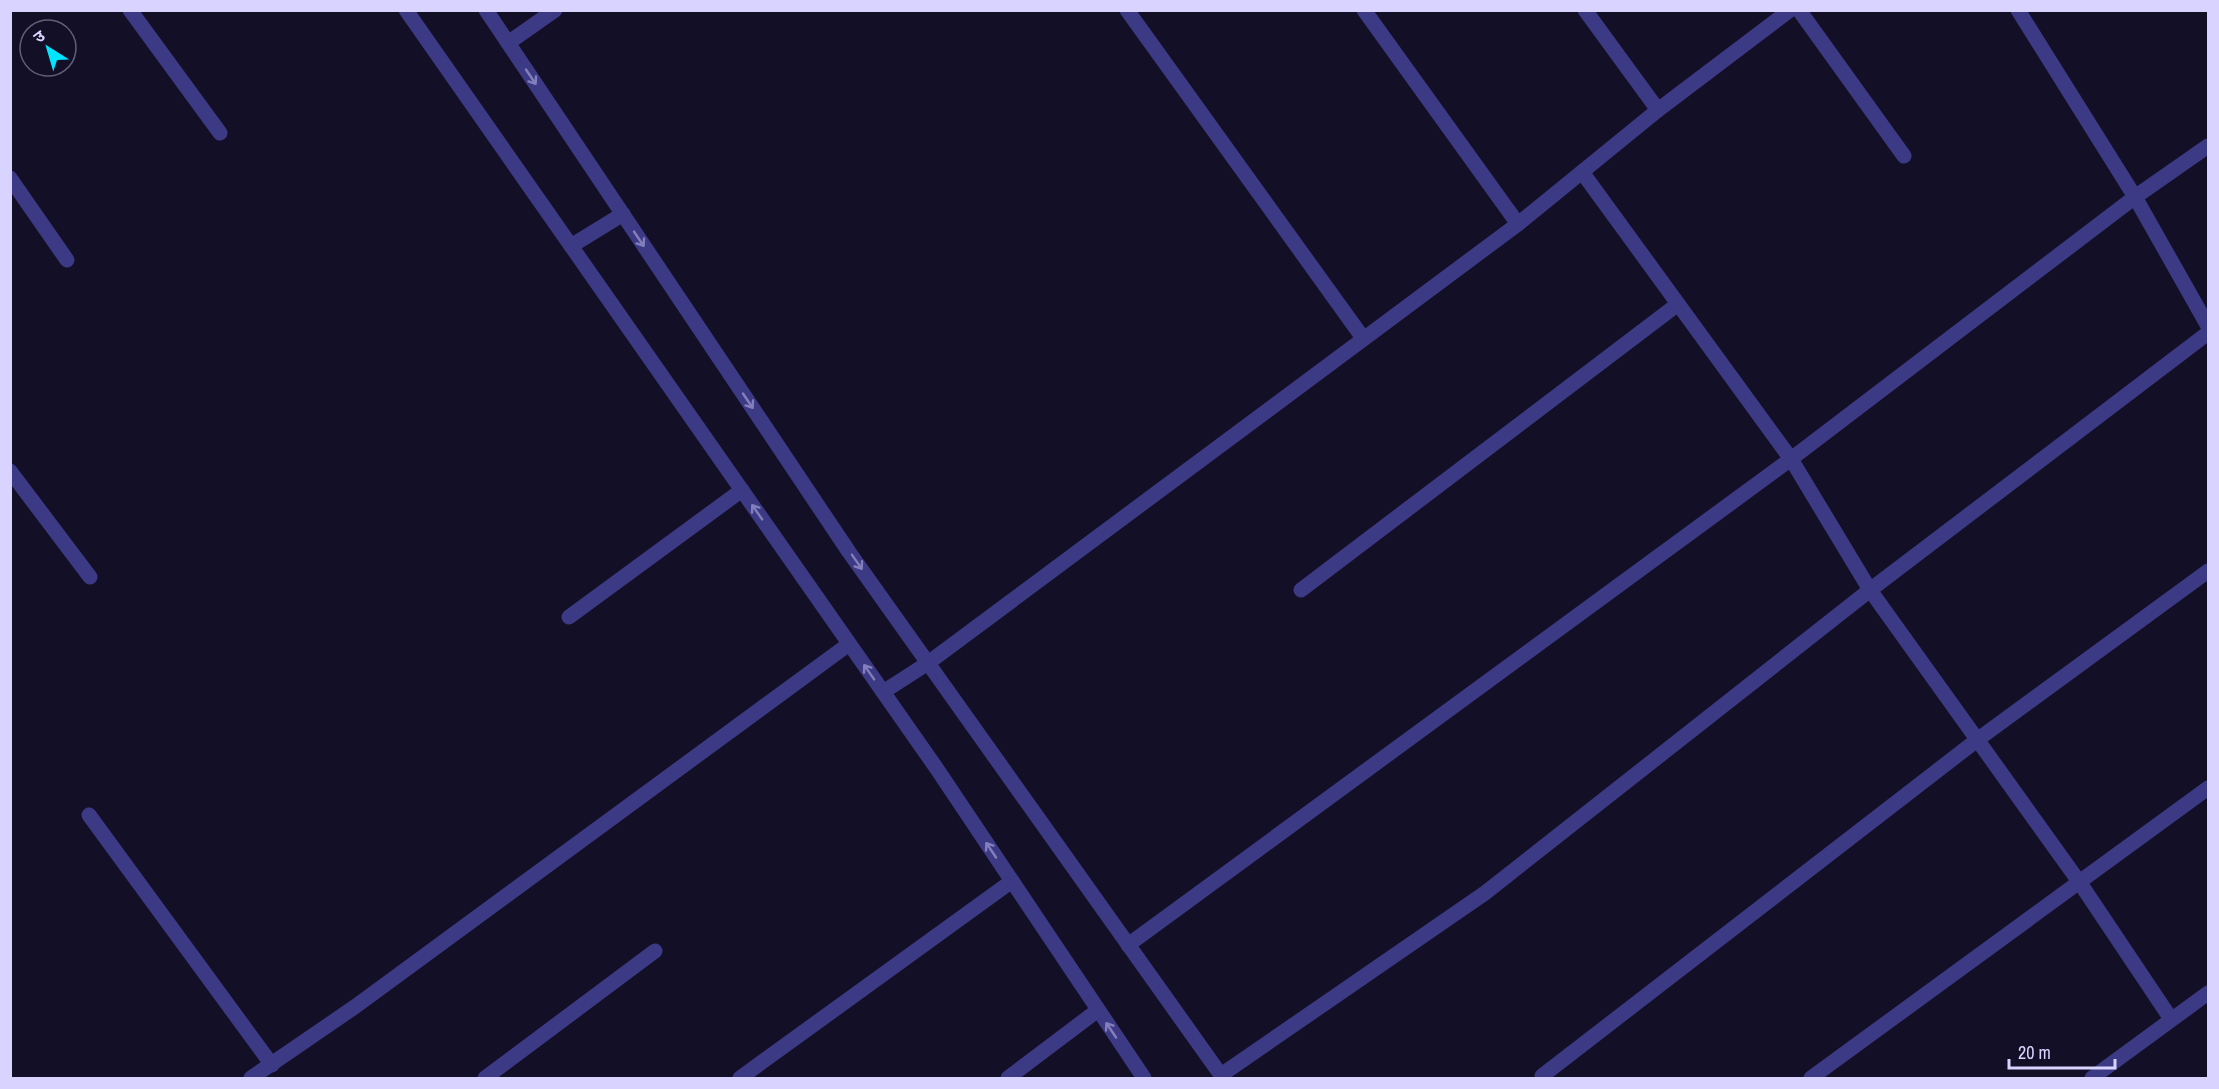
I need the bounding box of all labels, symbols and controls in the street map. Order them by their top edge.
north arrow [18,18,78,78]
text: उ [29,24,50,48]
one-way arrow [525,68,537,84]
one-way arrow [633,230,645,246]
one-way arrow [742,392,754,408]
one-way arrow [751,505,763,521]
one-way arrow [850,554,863,570]
one-way arrow [863,664,875,681]
one-way arrow [985,842,997,859]
one-way arrow [1105,1022,1117,1039]
scale bar [2009,1032,2116,1070]
text: 20 m [2018,1040,2051,1065]

